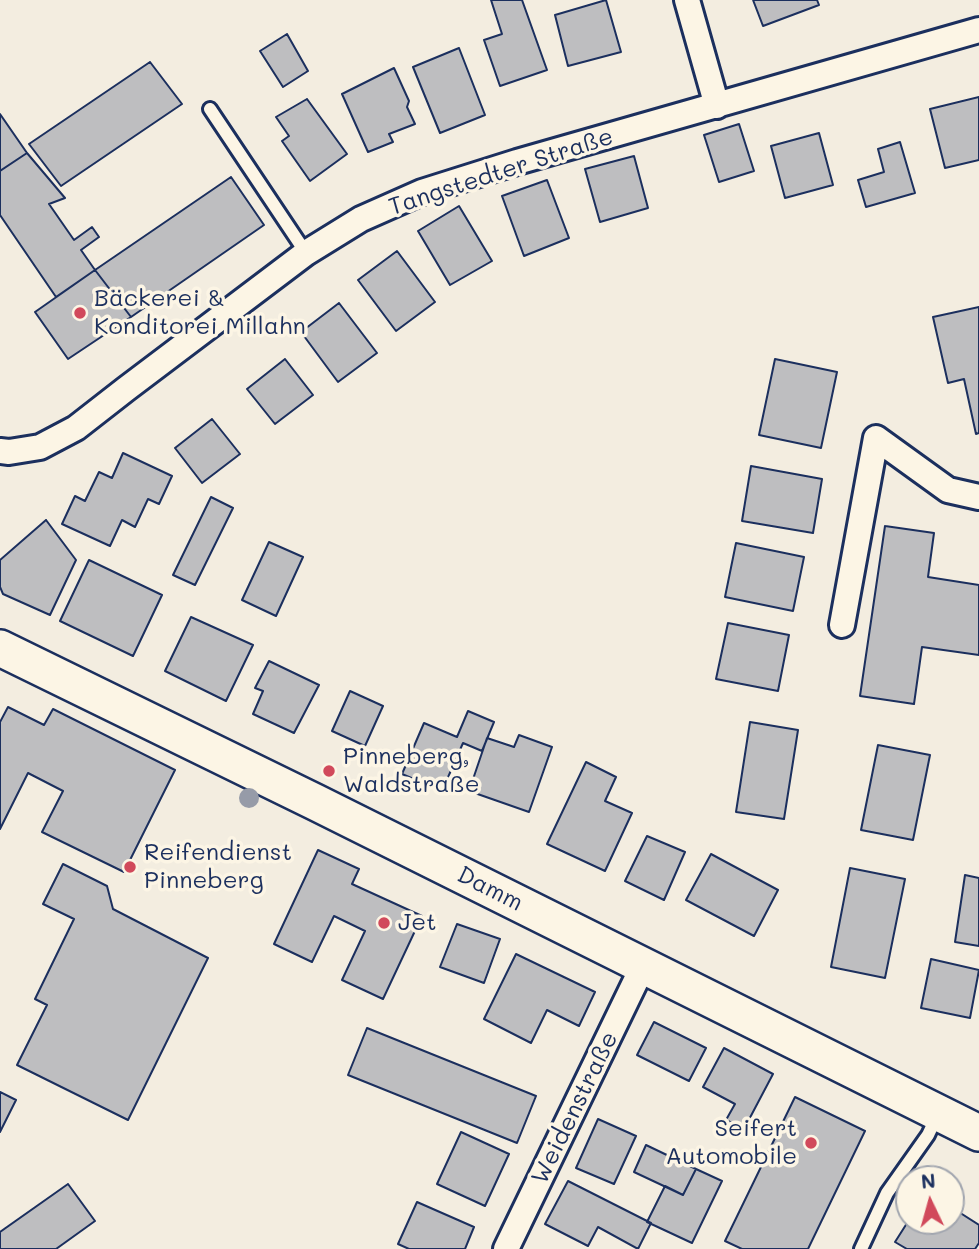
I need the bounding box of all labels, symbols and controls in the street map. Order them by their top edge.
street label: Tangstedter Straße [385,122,617,222]
place label: Bäckerei & Konditorei Millahn [94,285,306,341]
marker: Bäckerei & Konditorei Millahn [72,305,88,321]
place label: Pinneberg, Waldstraße [343,743,480,799]
marker: Pinneberg, Waldstraße [321,763,337,779]
place label: Reifendienst Pinneberg [144,839,292,895]
marker: Reifendienst Pinneberg [122,859,138,875]
street label: Damm [452,860,528,918]
place label: Jet [398,909,437,937]
marker: Jet [376,915,392,931]
street label: Weidenstraße [526,1027,624,1189]
place label: Seifert Automobile [666,1115,797,1171]
marker: Seifert Automobile [803,1135,819,1151]
north arrow [895,1165,965,1235]
text: N [920,1167,937,1194]

